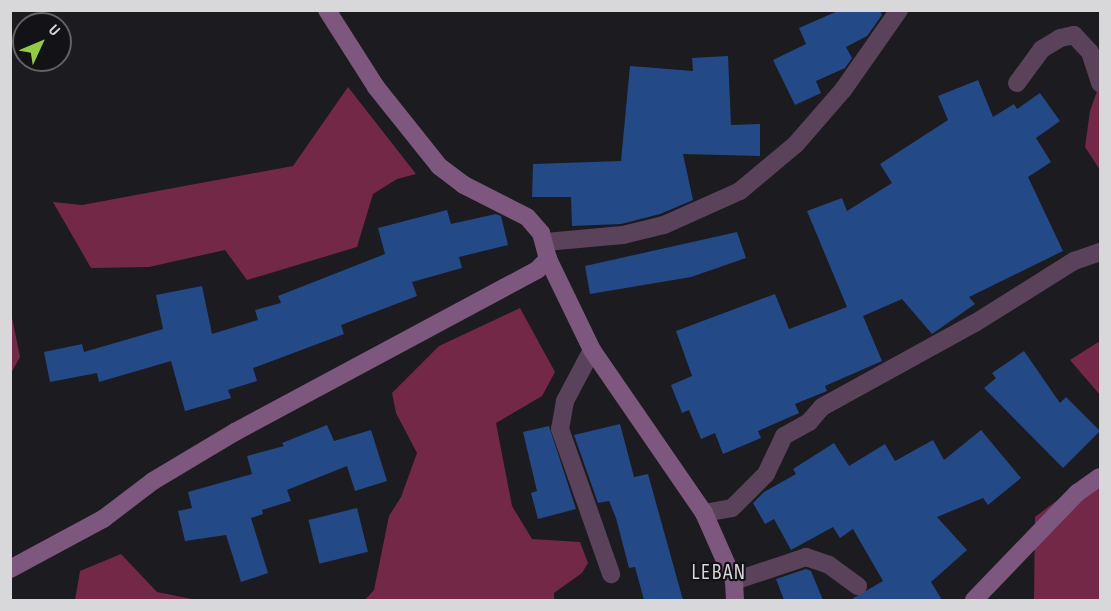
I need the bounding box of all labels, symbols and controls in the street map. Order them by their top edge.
north arrow [12,12,72,72]
text: U [44,21,64,40]
district label: LEBAN [691,560,747,586]

